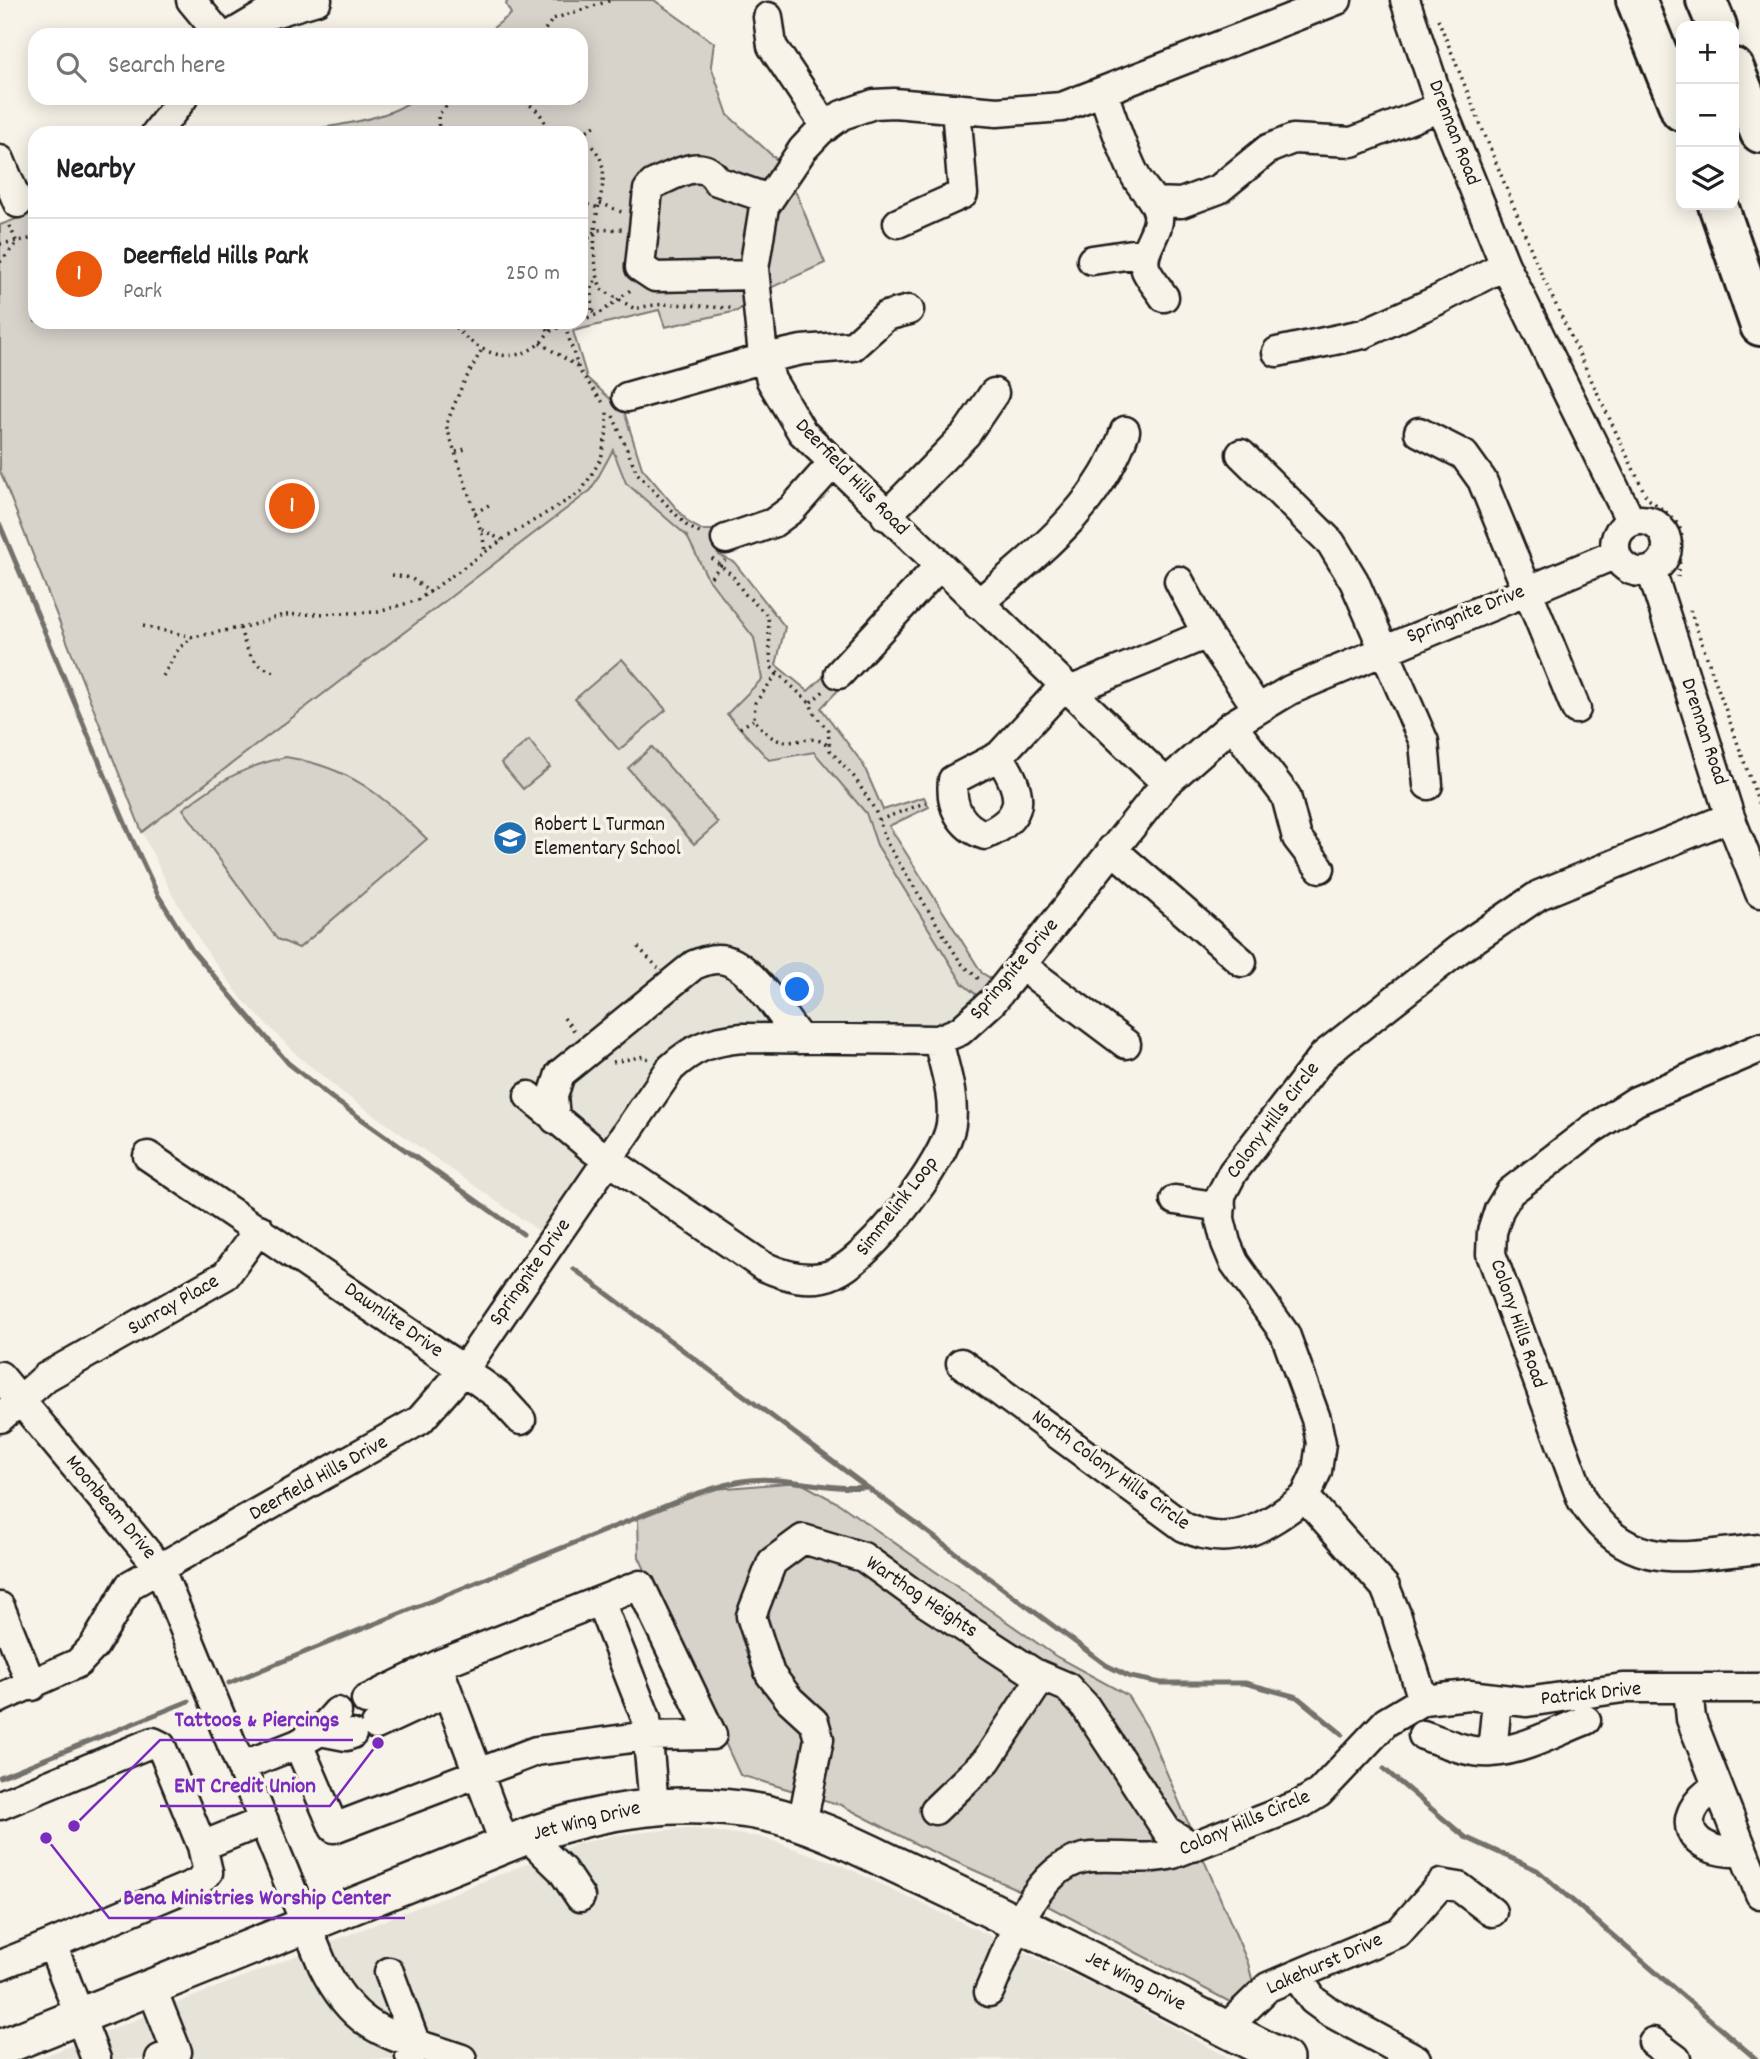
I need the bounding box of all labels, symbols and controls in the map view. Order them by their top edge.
map controls [1676,21,1739,210]
button: + [1676,21,1739,84]
search box [28,28,588,105]
icon: search [52,48,90,86]
text: Search here [108,48,226,85]
street label: Drennan Road [1419,76,1487,190]
button: − [1676,84,1739,147]
button: layers [1676,147,1739,210]
text: Nearby [56,150,134,193]
text: Deerfield Hills Park [123,239,308,276]
text: 1 [76,258,82,291]
text: 250 m [506,258,560,291]
text: Park [123,276,162,309]
street label: Deerfield Hills Road [787,412,915,544]
pin: 1 [269,480,315,532]
street label: Springnite Drive [1402,578,1530,652]
street label: Drennan Road [1672,675,1734,789]
place label: Robert L Turman Elementary School [534,811,681,865]
school or university icon: Robert L Turman Elementary School [491,819,529,857]
street label: Springnite Drive [963,912,1067,1028]
your location [780,972,814,1006]
street label: Colony Hills Circle [1220,1056,1328,1186]
street label: Simmelink Loop [849,1150,947,1264]
street label: Springnite Drive [483,1213,579,1333]
street label: Colony Hills Road [1481,1255,1553,1393]
street label: Sunray Place [123,1268,225,1344]
street label: Dawnlite Drive [337,1276,449,1366]
street label: North Colony Hills Circle [1024,1403,1196,1539]
street label: Deerfield Hills Drive [244,1428,394,1530]
street label: Moonbeam Drive [57,1449,163,1567]
street label: Warthog Heights [859,1549,983,1647]
street label: Patrick Drive [1539,1675,1643,1715]
callout: Tattoos & Piercings [160,1696,353,1740]
text: Tattoos & Piercings [175,1705,340,1738]
callout: ENT Credit Union [160,1762,330,1806]
text: ENT Credit Union [174,1771,316,1804]
street label: Colony Hills Circle [1175,1783,1315,1865]
street label: Jet Wing Drive [530,1794,644,1850]
callout: Bena Ministries Worship Center [109,1874,405,1918]
text: Bena Ministries Worship Center [123,1883,391,1916]
street label: Lakehurst Drive [1262,1926,1388,2004]
street label: Jet Wing Drive [1079,1944,1191,2020]

